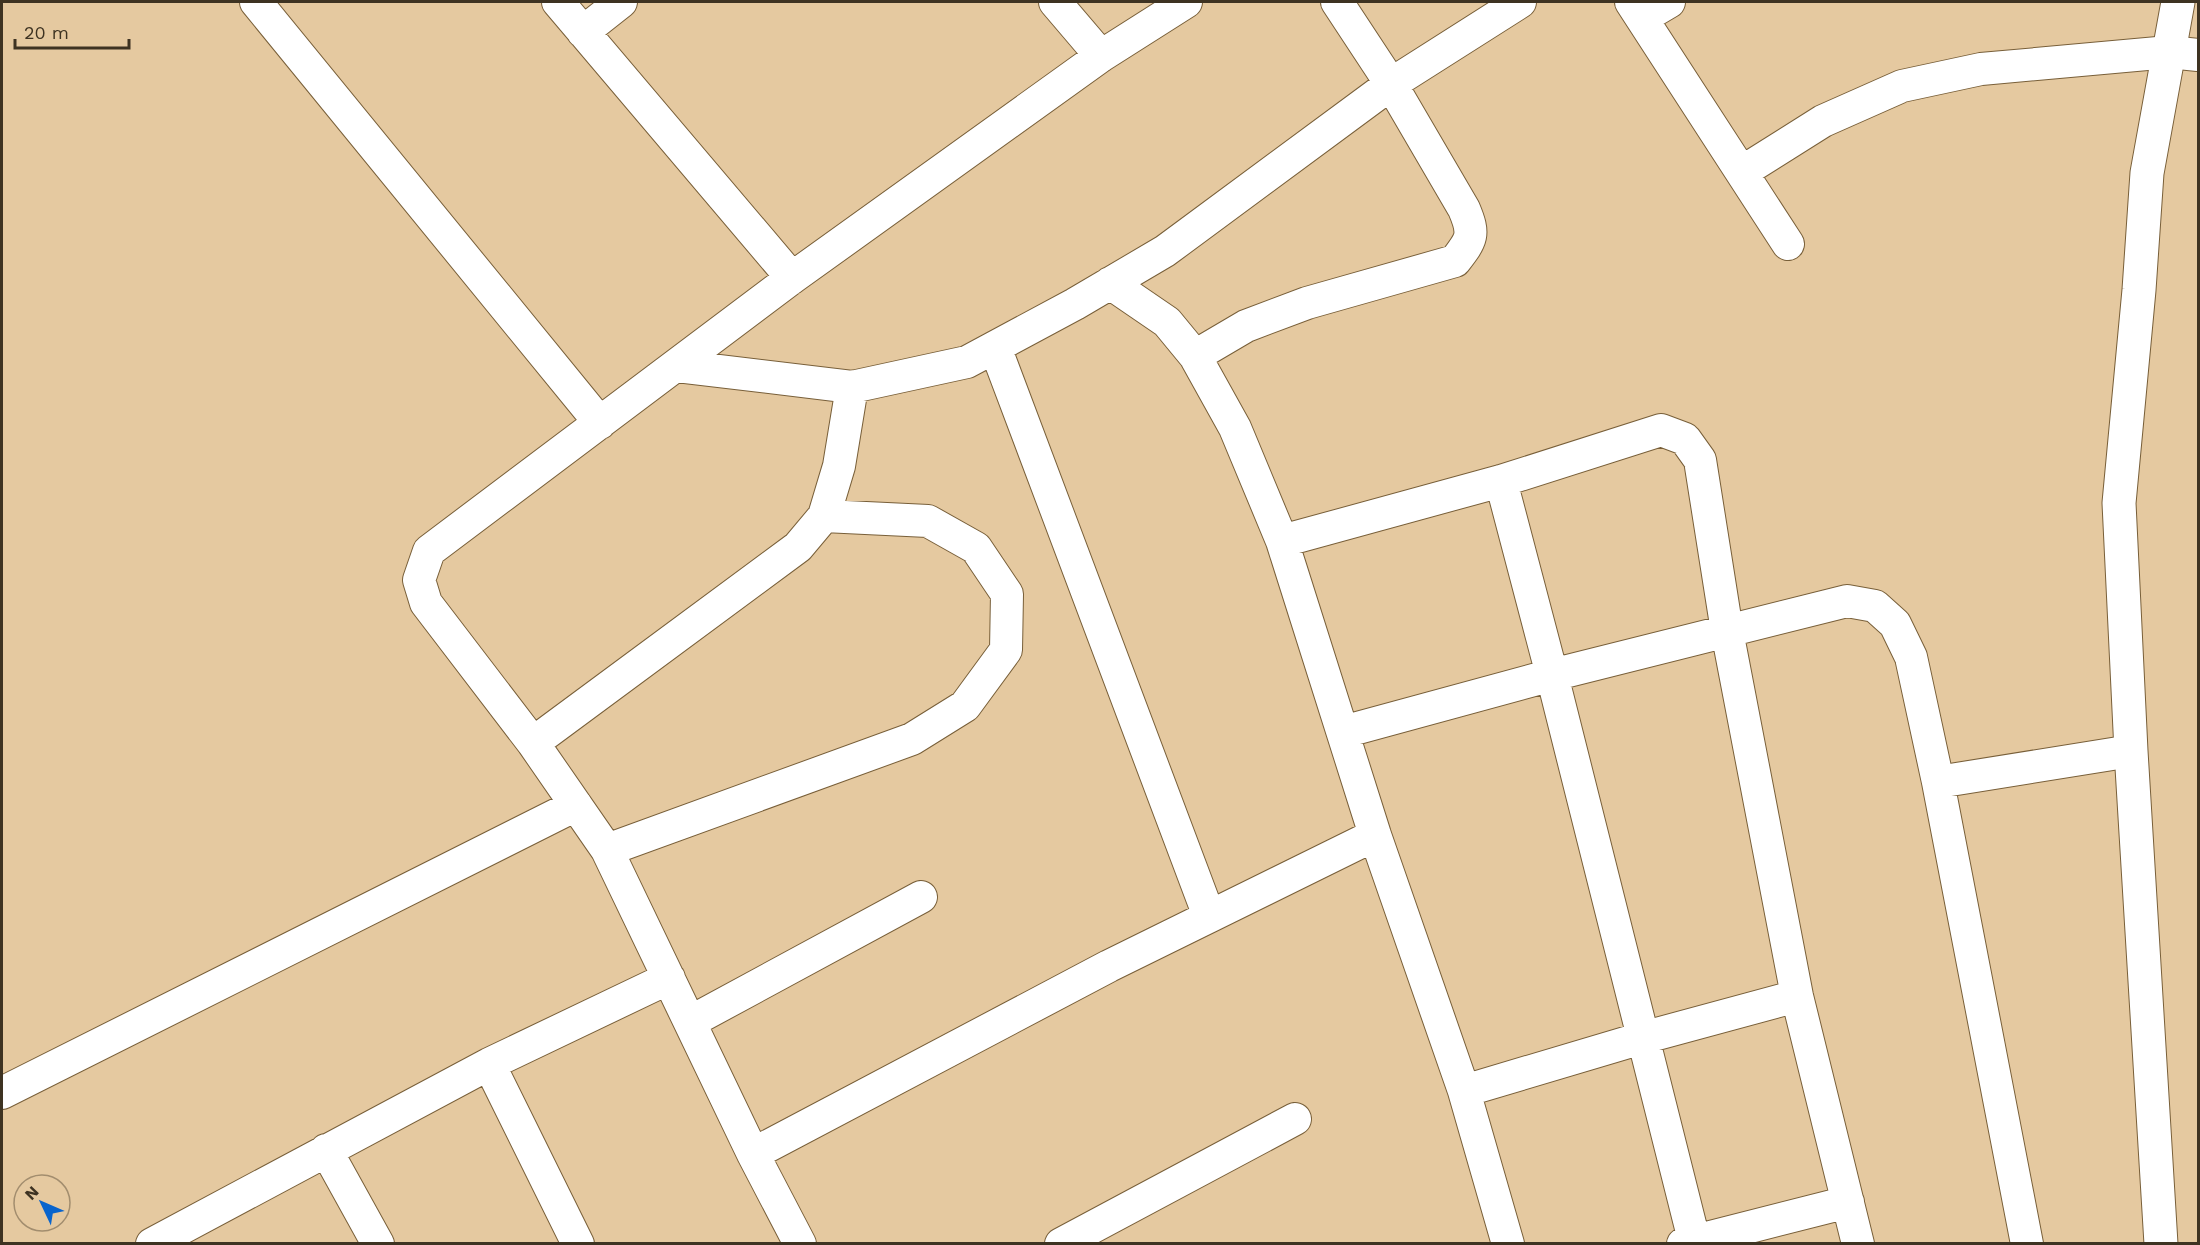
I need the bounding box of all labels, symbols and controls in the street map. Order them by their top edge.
scale bar [15,12,129,50]
text: 20 m [24,22,69,43]
north arrow [12,1173,72,1233]
text: N [21,1182,43,1204]

